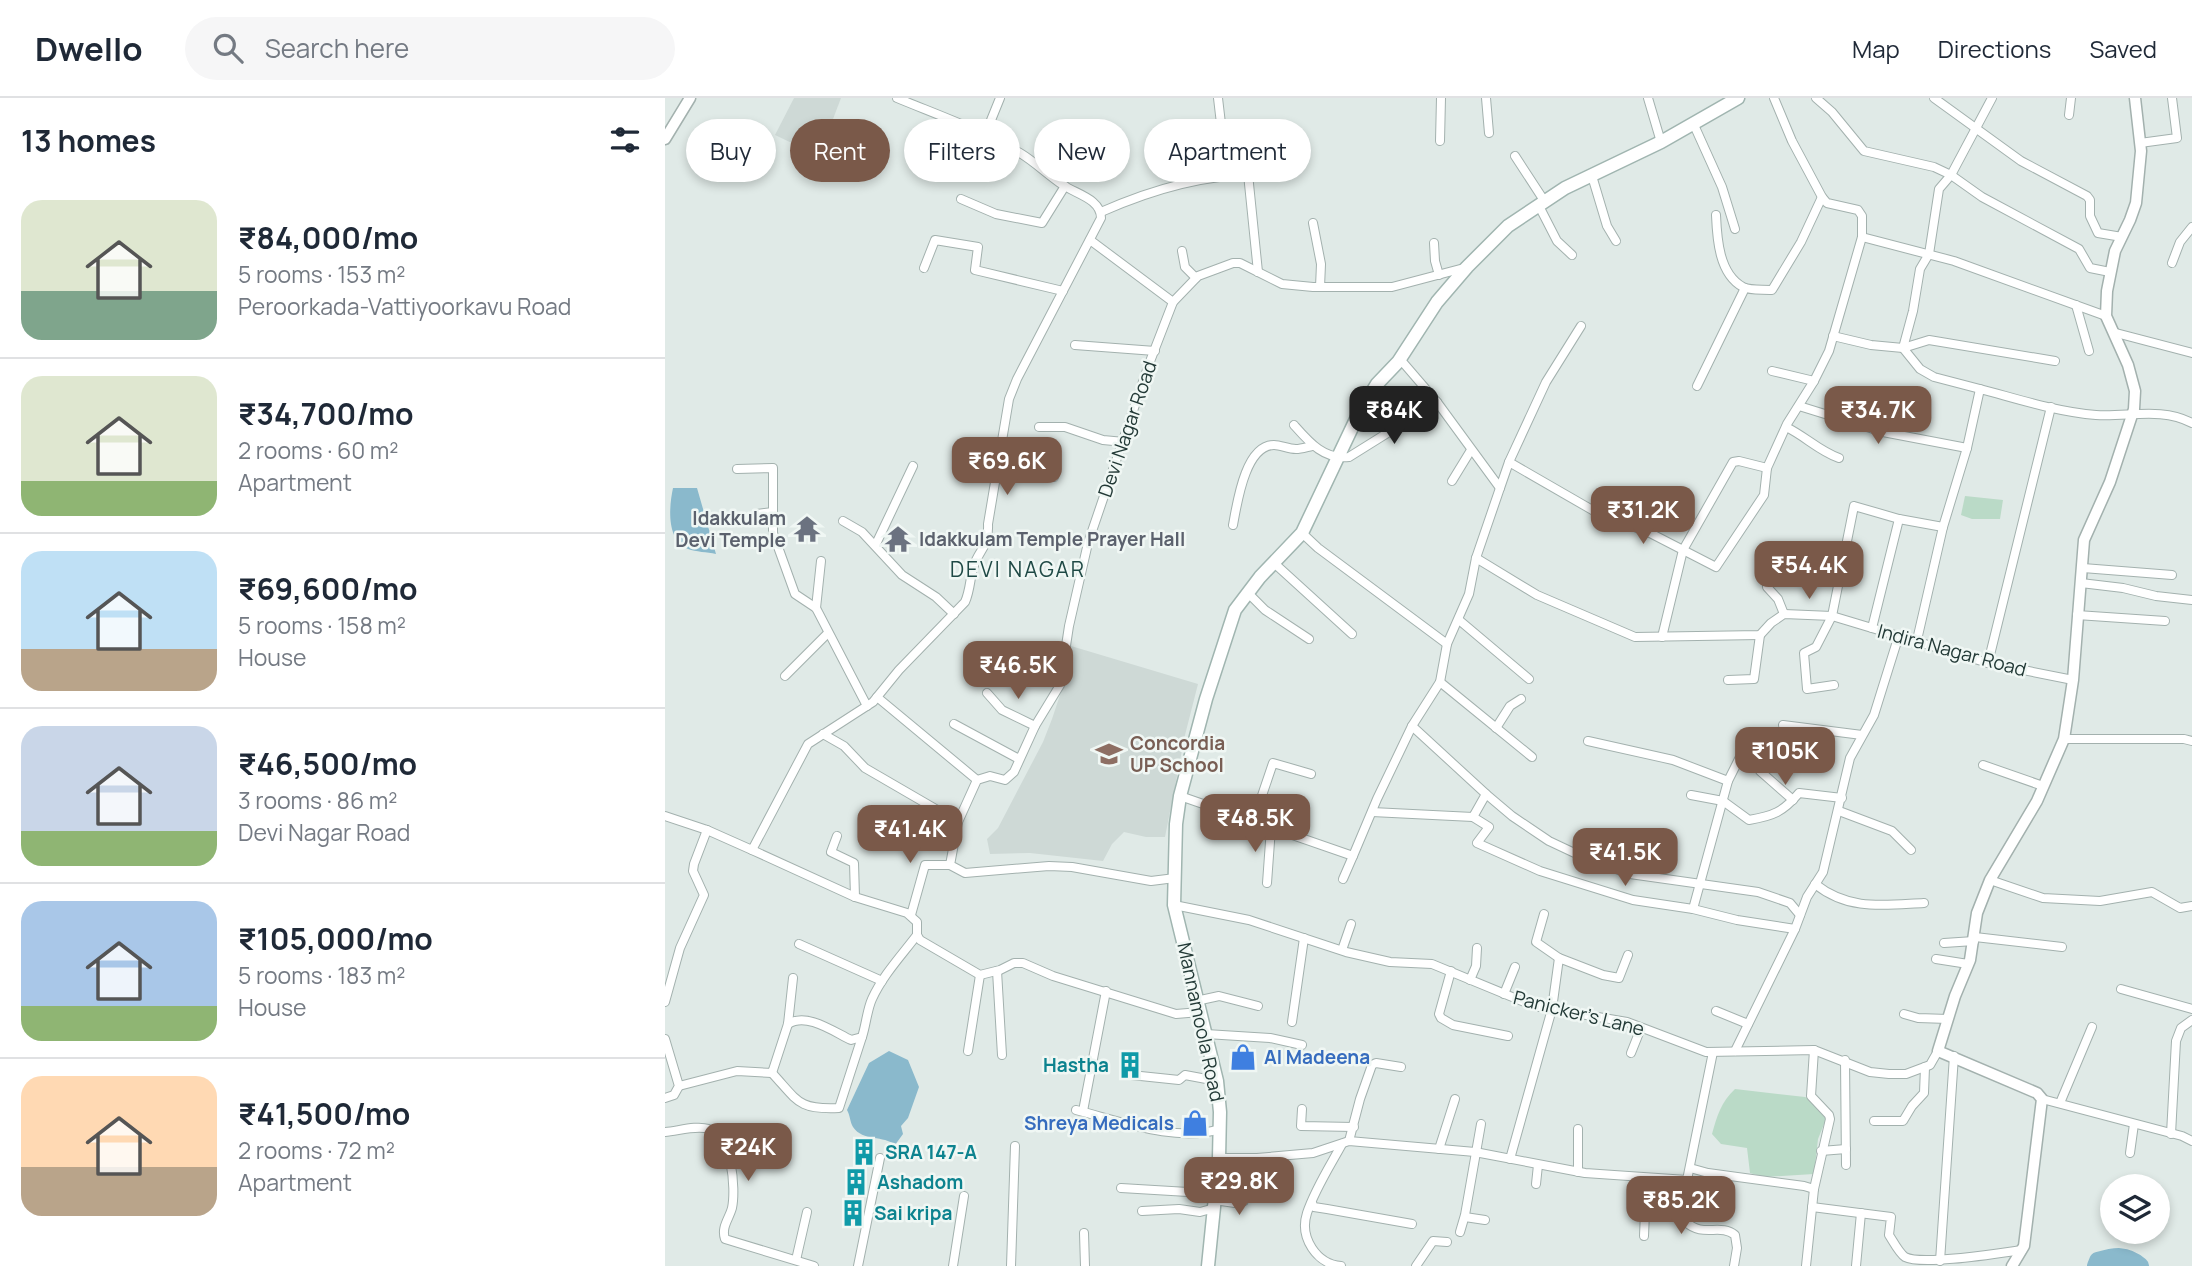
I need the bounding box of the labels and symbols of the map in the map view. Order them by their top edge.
street label: Devi Nagar Road [1092,357,1162,501]
pin: ₹84K [1353,386,1435,446]
pin: ₹34.7K [1821,386,1935,446]
pin: ₹69.6K [950,438,1064,497]
pin: ₹31.2K [1586,486,1700,546]
place label: Idakkulam Devi Temple [675,505,786,553]
temple icon: Idakkulam Devi Temple [792,514,822,544]
temple icon: Idakkulam Temple Prayer Hall [883,524,913,554]
place label: Idakkulam Temple Prayer Hall [919,526,1185,552]
pin: ₹54.4K [1752,542,1866,601]
district label: DEVI NAGAR [950,555,1086,583]
street label: Indira Nagar Road [1875,618,2029,682]
pin: ₹46.5K [961,642,1075,701]
pin: ₹105K [1736,728,1834,787]
place label: Concordia UP School [1130,730,1225,778]
school or university icon: Concordia UP School [1094,739,1124,769]
pin: ₹48.5K [1198,794,1312,854]
pin: ₹41.4K [853,806,967,865]
pin: ₹41.5K [1568,828,1682,888]
street label: Mannamoola Road [1171,940,1231,1104]
street label: Panicker's Lane [1511,984,1647,1042]
shop icon: Al Madeena [1228,1042,1258,1072]
place label: Al Madeena [1264,1044,1370,1070]
building icon: Hastha [1115,1050,1145,1080]
place label: Hastha [1043,1052,1109,1078]
shop icon: Shreya Medicals [1180,1108,1210,1138]
place label: Shreya Medicals [1024,1110,1174,1136]
pin: ₹24K [707,1124,789,1183]
building icon: SRA 147-A [849,1137,879,1167]
place label: SRA 147-A [885,1139,977,1165]
pin: ₹29.8K [1182,1158,1296,1217]
building icon: Ashadom [841,1167,871,1197]
place label: Ashadom [877,1169,963,1195]
pin: ₹85.2K [1624,1176,1738,1236]
building icon: Sai kripa [838,1198,868,1228]
place label: Sai kripa [874,1200,952,1226]

